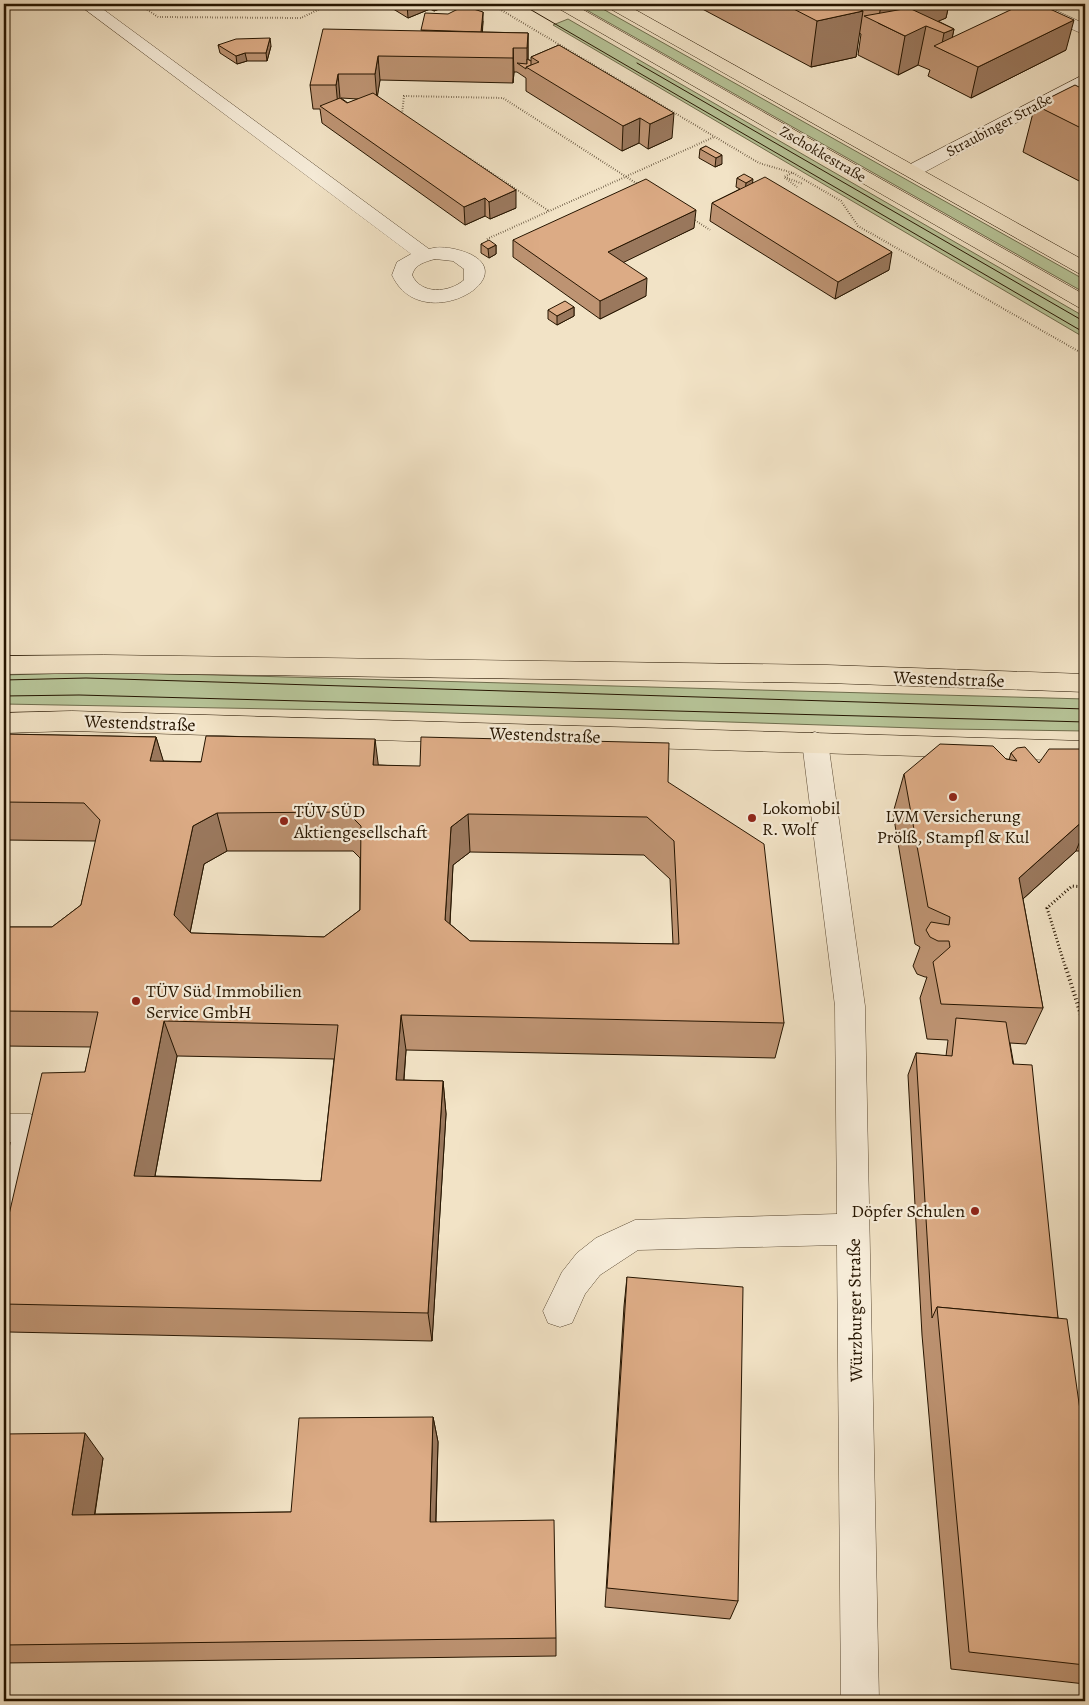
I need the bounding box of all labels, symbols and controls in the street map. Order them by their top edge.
street label: Straubinger Straße [942,88,1056,161]
street label: Zschokkestraße [776,121,870,187]
street label: Westendstraße [892,665,1005,693]
street label: Westendstraße [83,709,196,737]
street label: Westendstraße [488,721,601,749]
marker: LVM Versicherung Prölß, Stampfl & Kul [947,791,959,803]
place label: Lokomobil R. Wolf [762,796,841,841]
place label: TÜV SÜD Aktiengesellschaft [293,799,428,844]
place label: LVM Versicherung Prölß, Stampfl & Kul [877,804,1030,849]
marker: Lokomobil R. Wolf [746,812,758,824]
marker: TÜV SÜD Aktiengesellschaft [278,815,290,827]
place label: TÜV Süd Immobilien Service GmbH [146,979,302,1024]
marker: TÜV Süd Immobilien Service GmbH [130,995,142,1007]
place label: Döpfer Schulen [851,1199,965,1223]
marker: Döpfer Schulen [969,1205,981,1217]
street label: Würzburger Straße [842,1238,868,1383]

